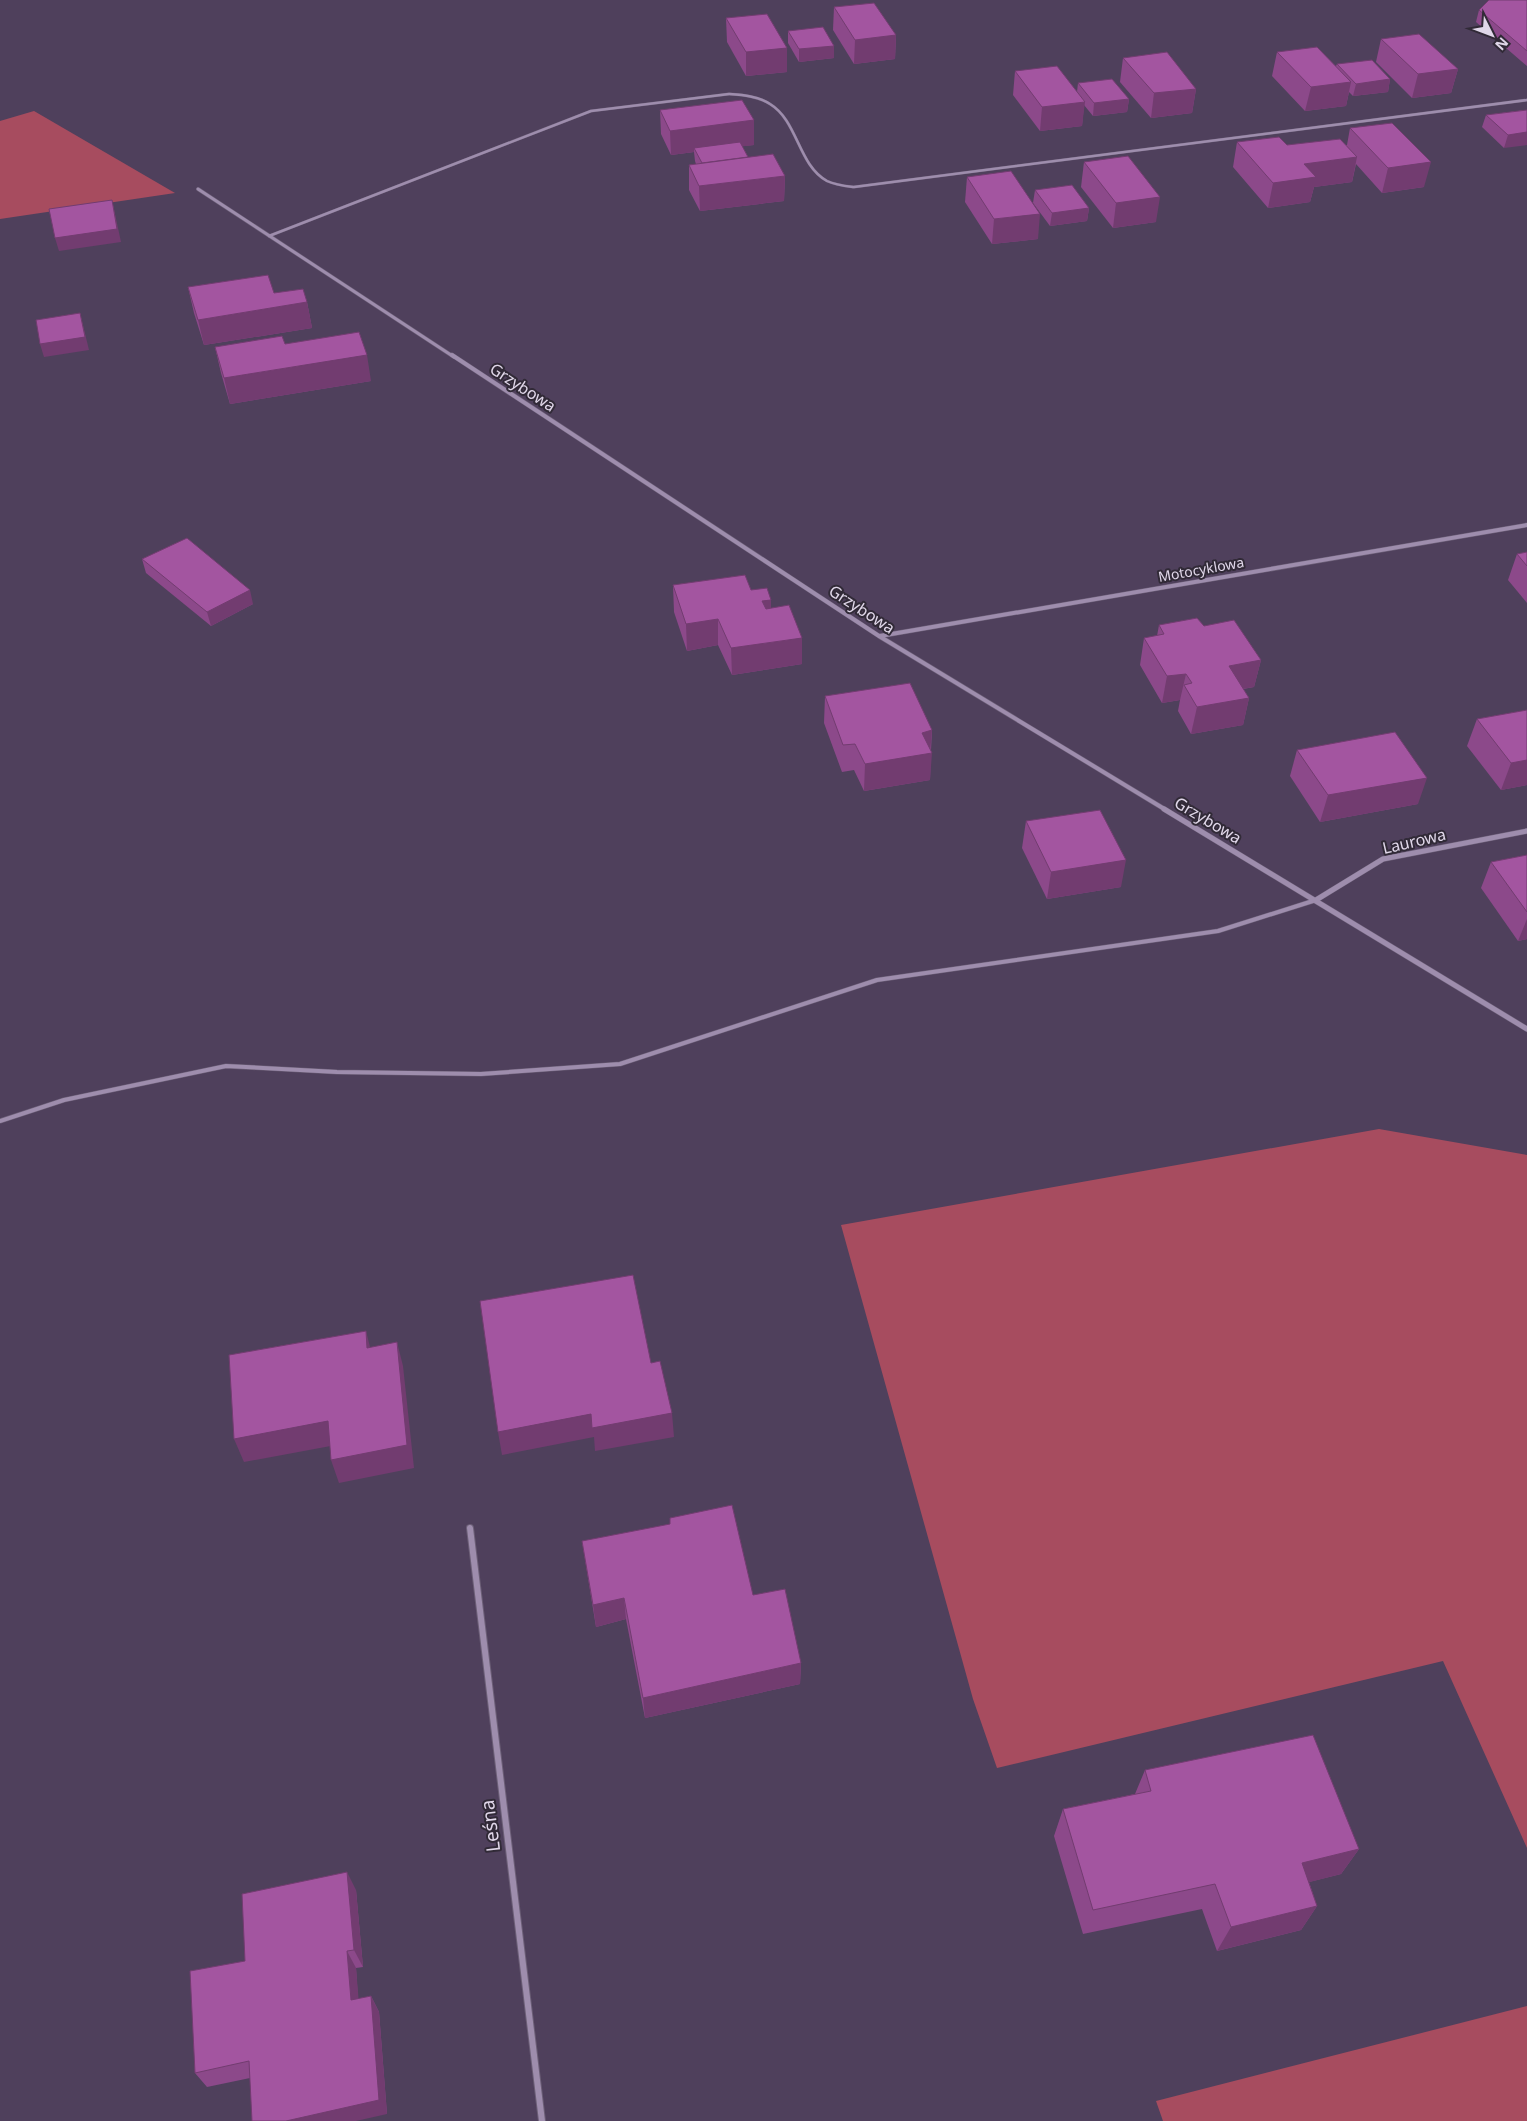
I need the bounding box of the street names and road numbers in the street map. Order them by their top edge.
street label: Grzybowa [486,357,560,417]
street label: Motocyklowa [1157,552,1245,586]
street label: Grzybowa [825,579,899,639]
street label: Grzybowa [1170,791,1246,849]
street label: Laurowa [1380,823,1448,859]
street label: Leśna [474,1799,506,1853]

